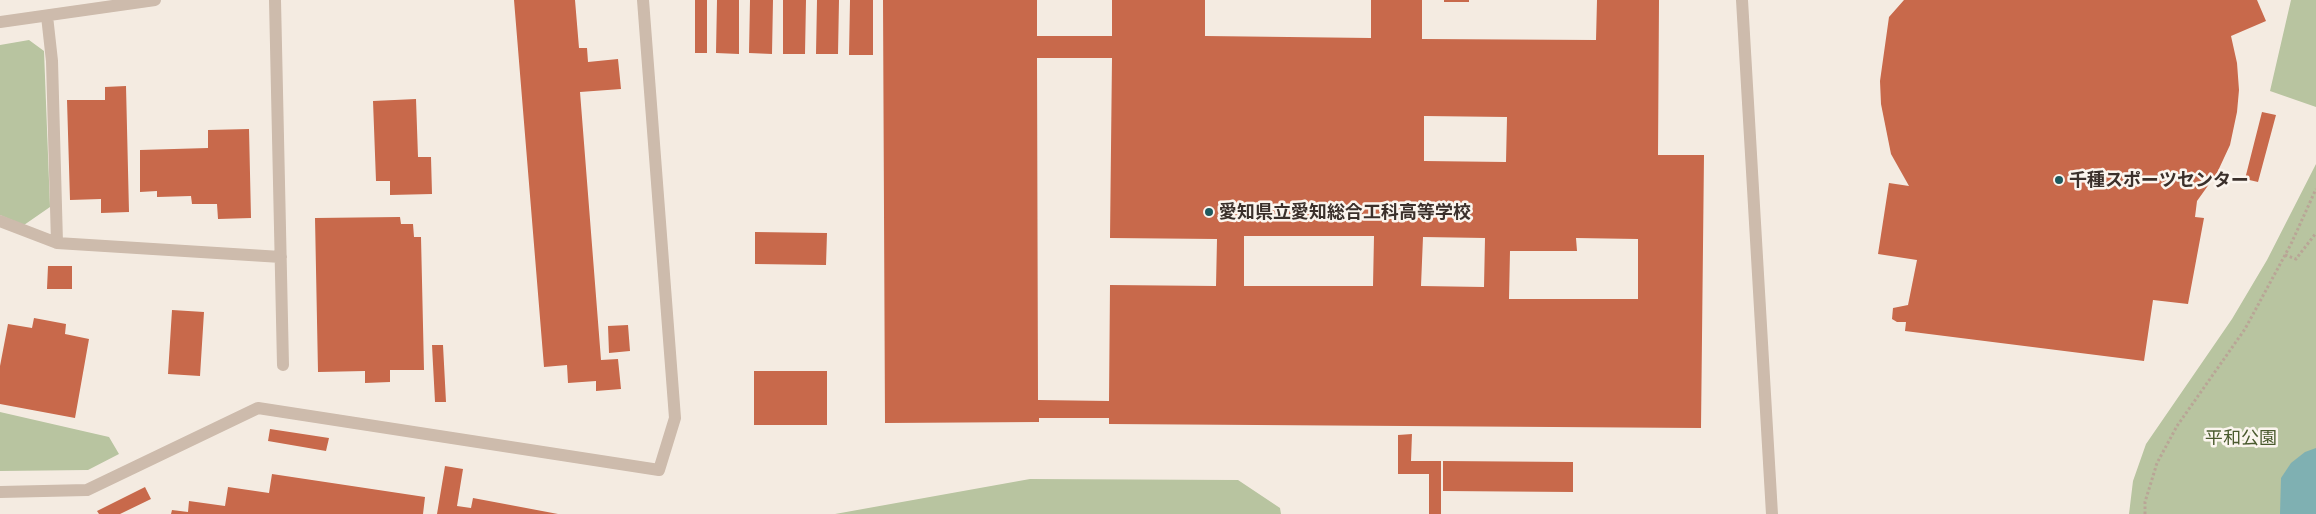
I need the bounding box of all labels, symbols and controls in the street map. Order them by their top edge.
place label: 千種スポーツセンター [2069,169,2249,191]
marker: 千種スポーツセンター [2053,174,2065,186]
place label: 愛知県立愛知総合工科高等学校 [1219,201,1471,223]
marker: 愛知県立愛知総合工科高等学校 [1203,206,1215,218]
park label: 平和公園 [2205,427,2277,449]

